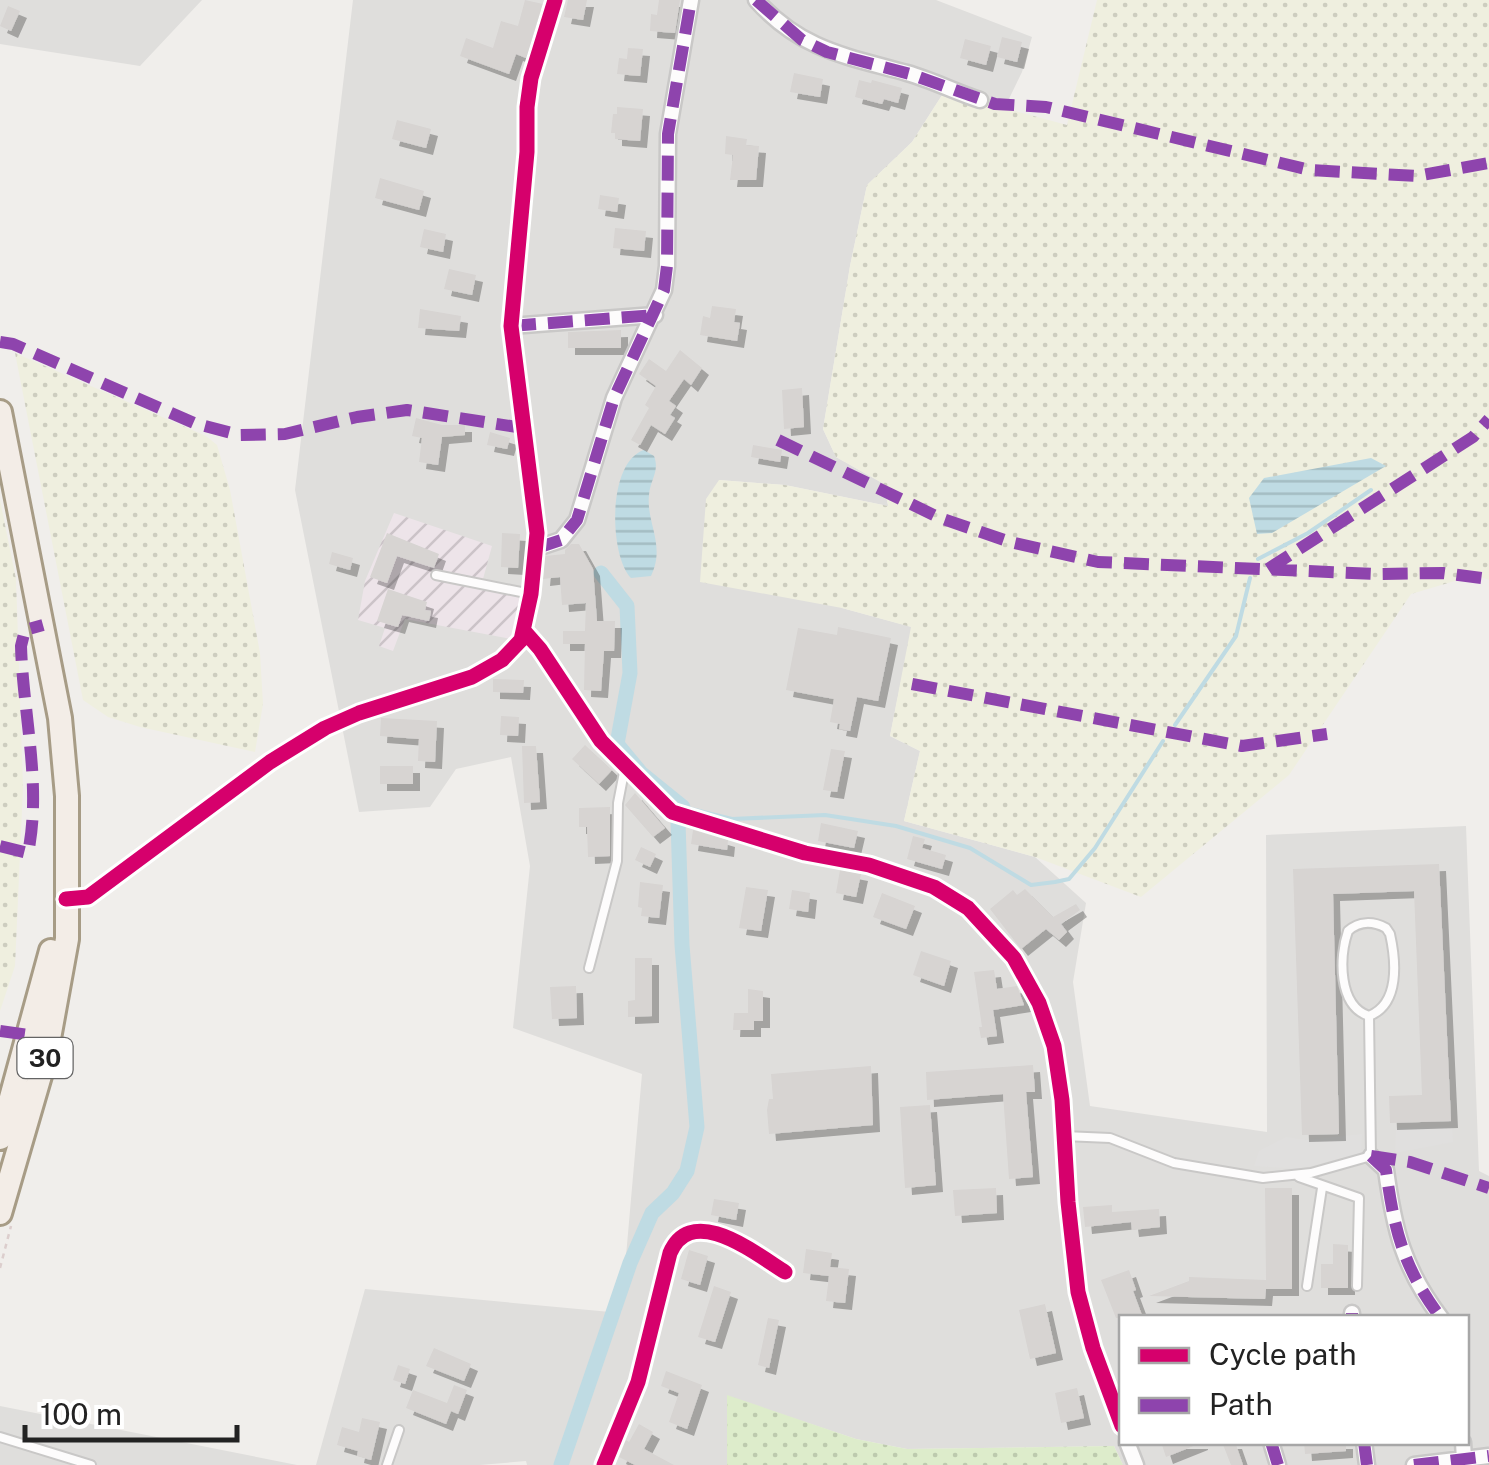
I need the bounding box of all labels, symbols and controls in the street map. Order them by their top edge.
road number: 30 [18,1038,72,1078]
legend [1119,1315,1469,1445]
text: Cycle path [1209,1336,1357,1372]
scale bar [25,1380,238,1442]
text: Path [1209,1386,1273,1422]
text: 100 m [40,1396,122,1432]

